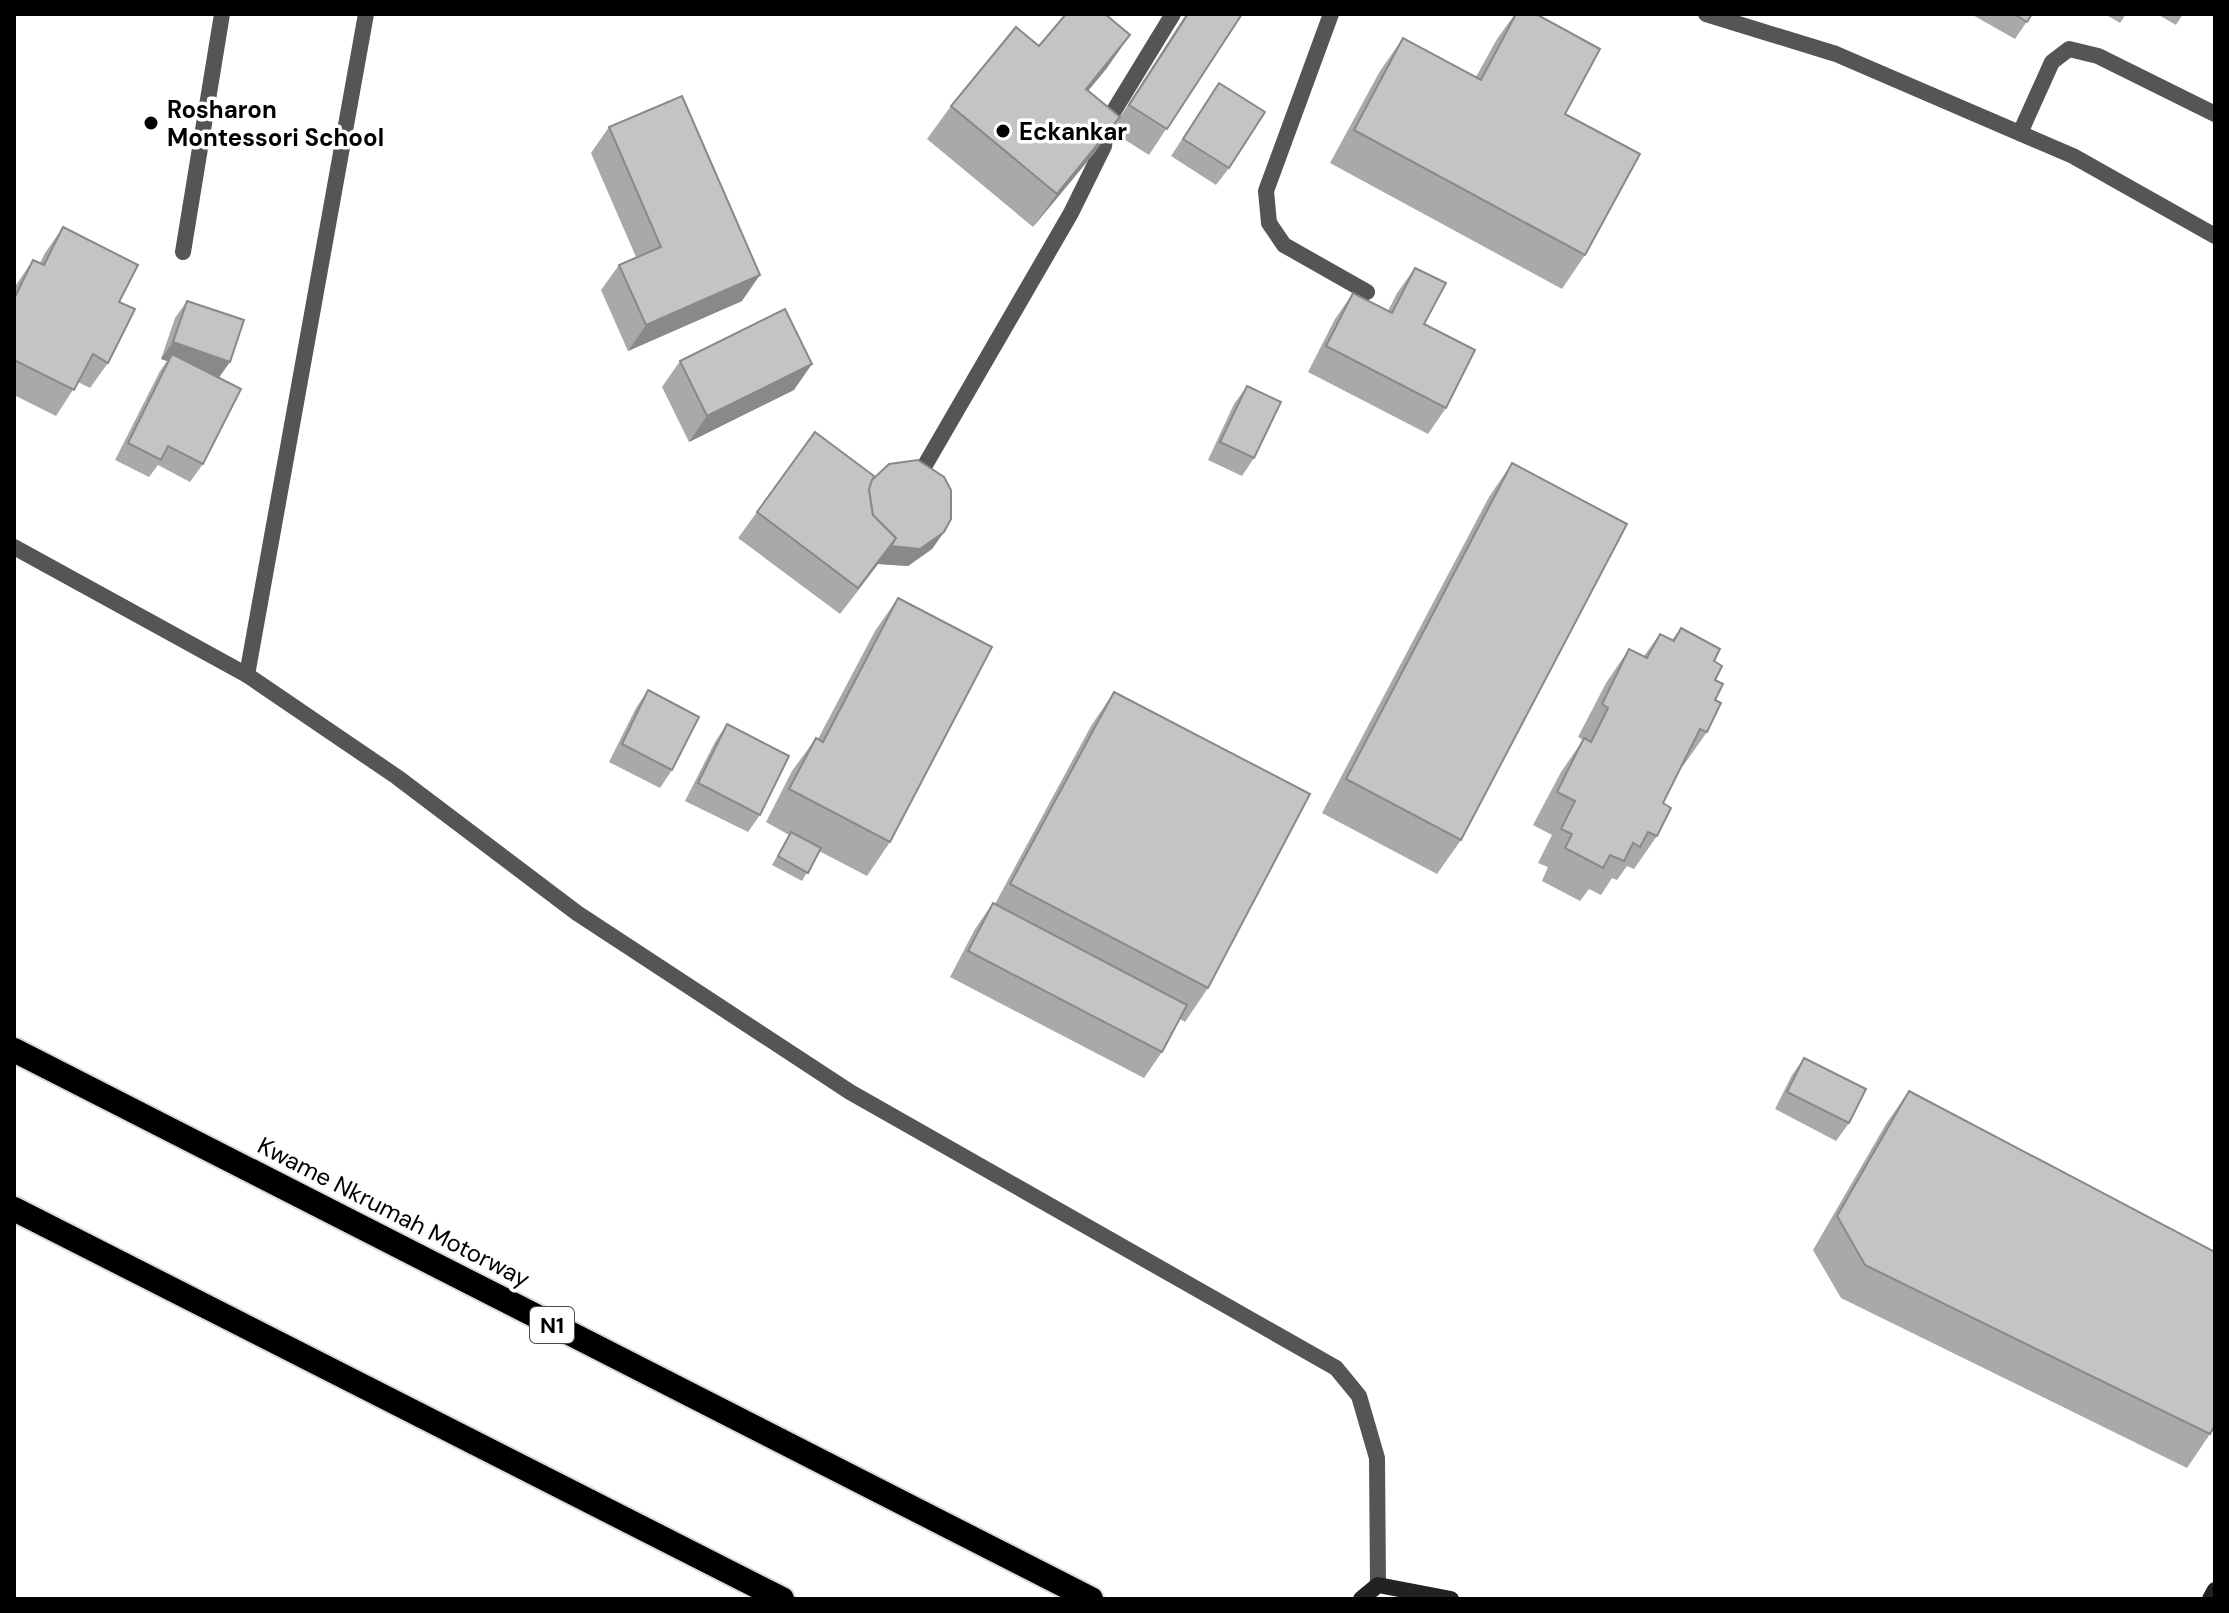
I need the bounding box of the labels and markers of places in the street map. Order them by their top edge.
place label: Rosharon Montessori School [167,94,384,153]
marker: Rosharon Montessori School [142,114,160,132]
place label: Eckankar [1019,116,1127,147]
marker: Eckankar [994,122,1012,140]

